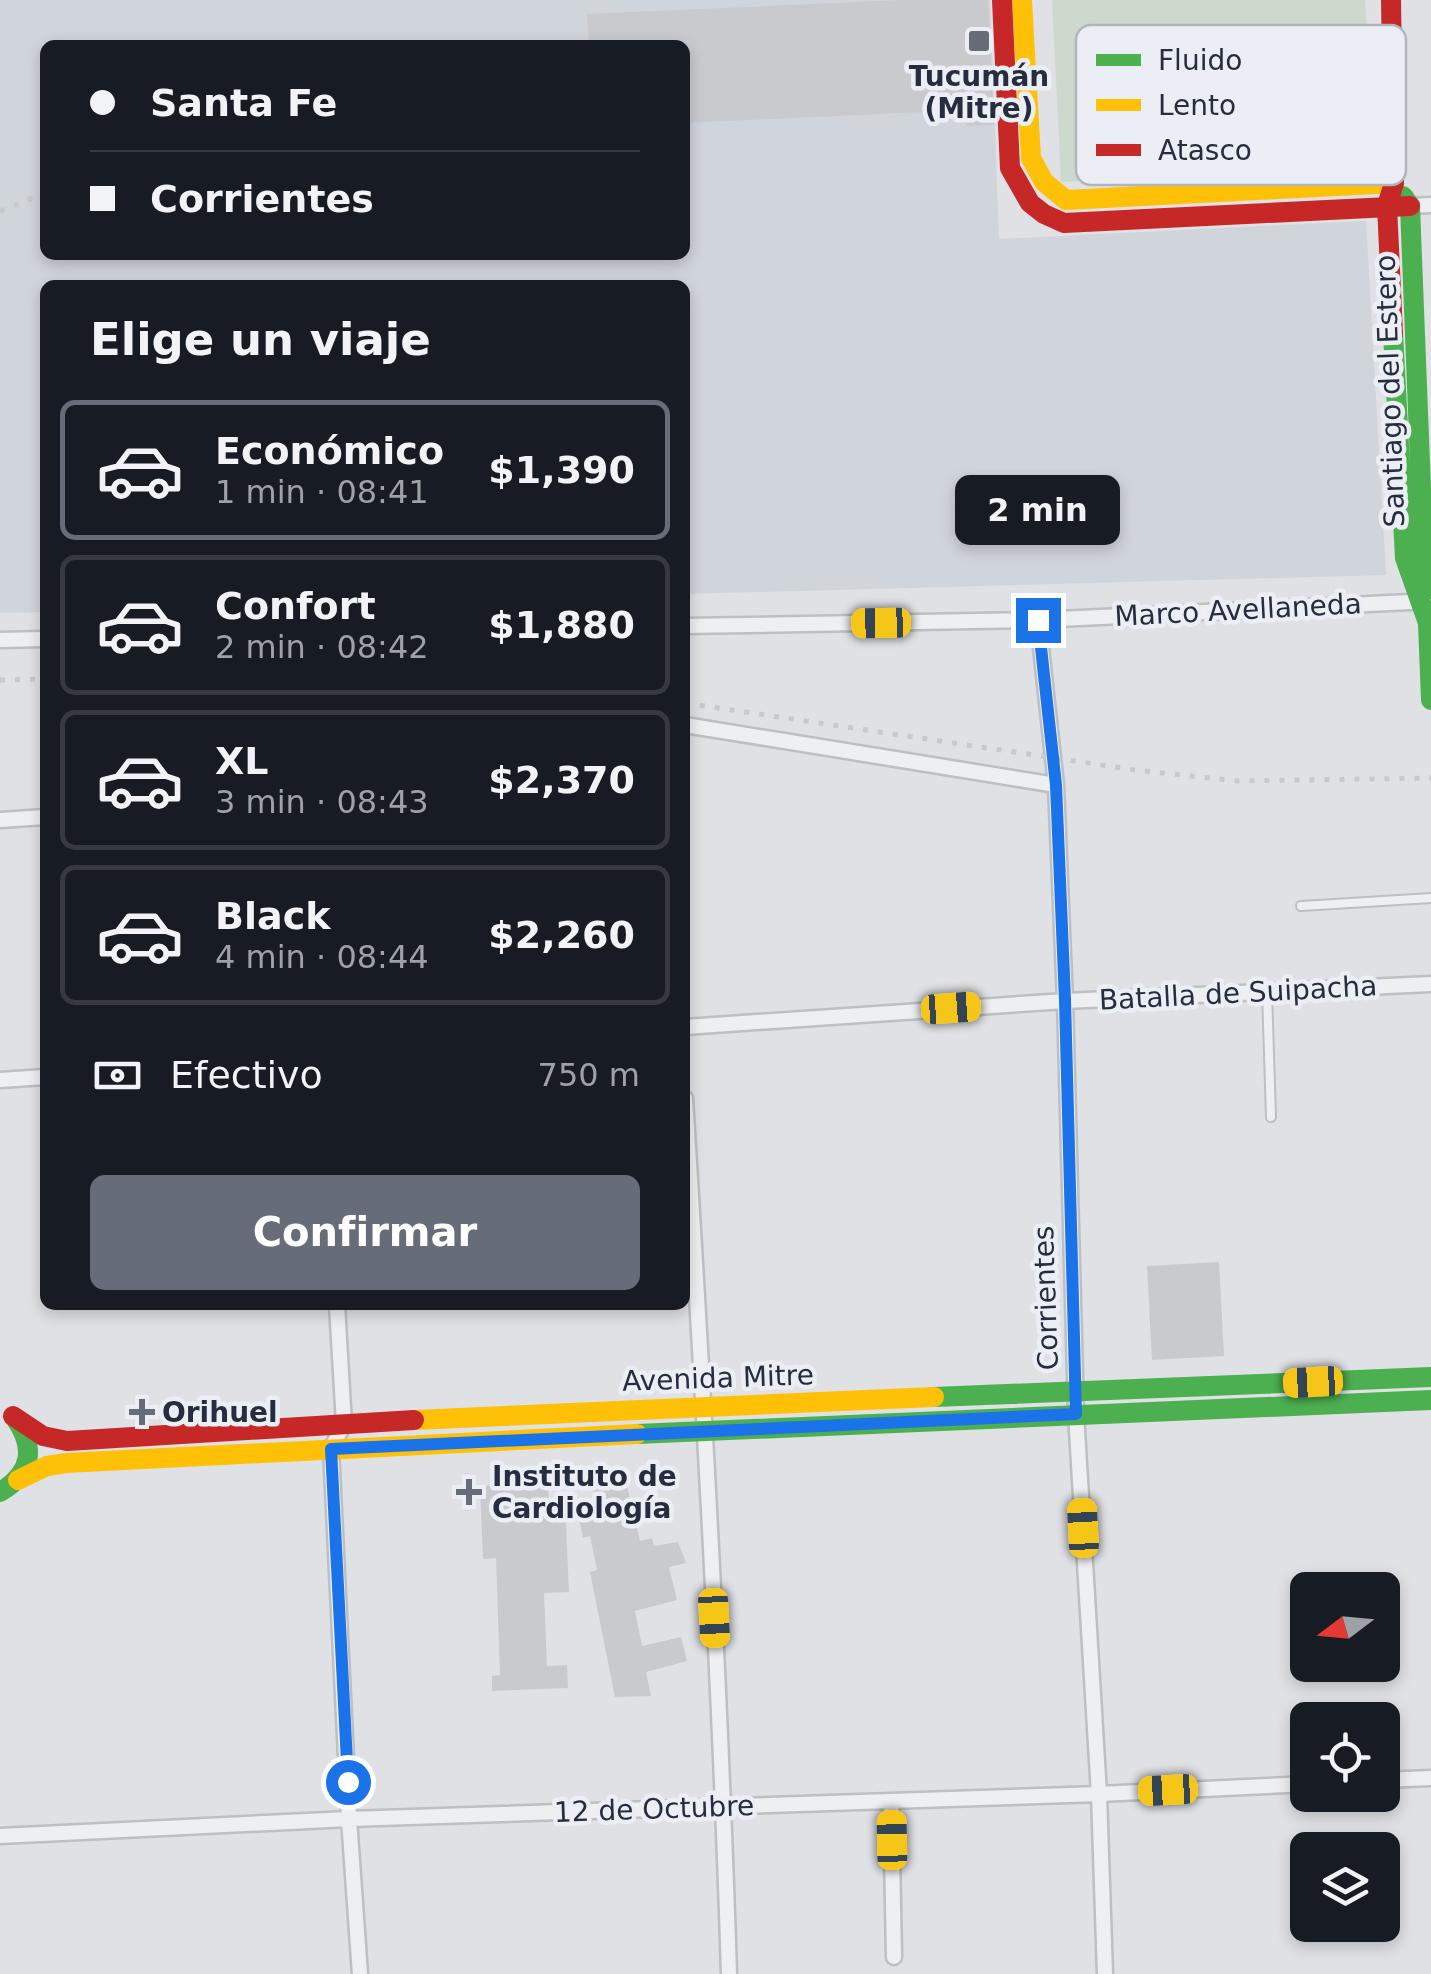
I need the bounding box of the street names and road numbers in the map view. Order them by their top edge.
street label: Santiago del Estero [1369,254,1411,528]
street label: Marco Avellaneda [1114,587,1362,633]
street label: Batalla de Suipacha [1098,969,1378,1017]
street label: Corrientes [1027,1225,1065,1371]
street label: Avenida Mitre [622,1358,814,1398]
street label: 12 de Octubre [553,1789,755,1829]

